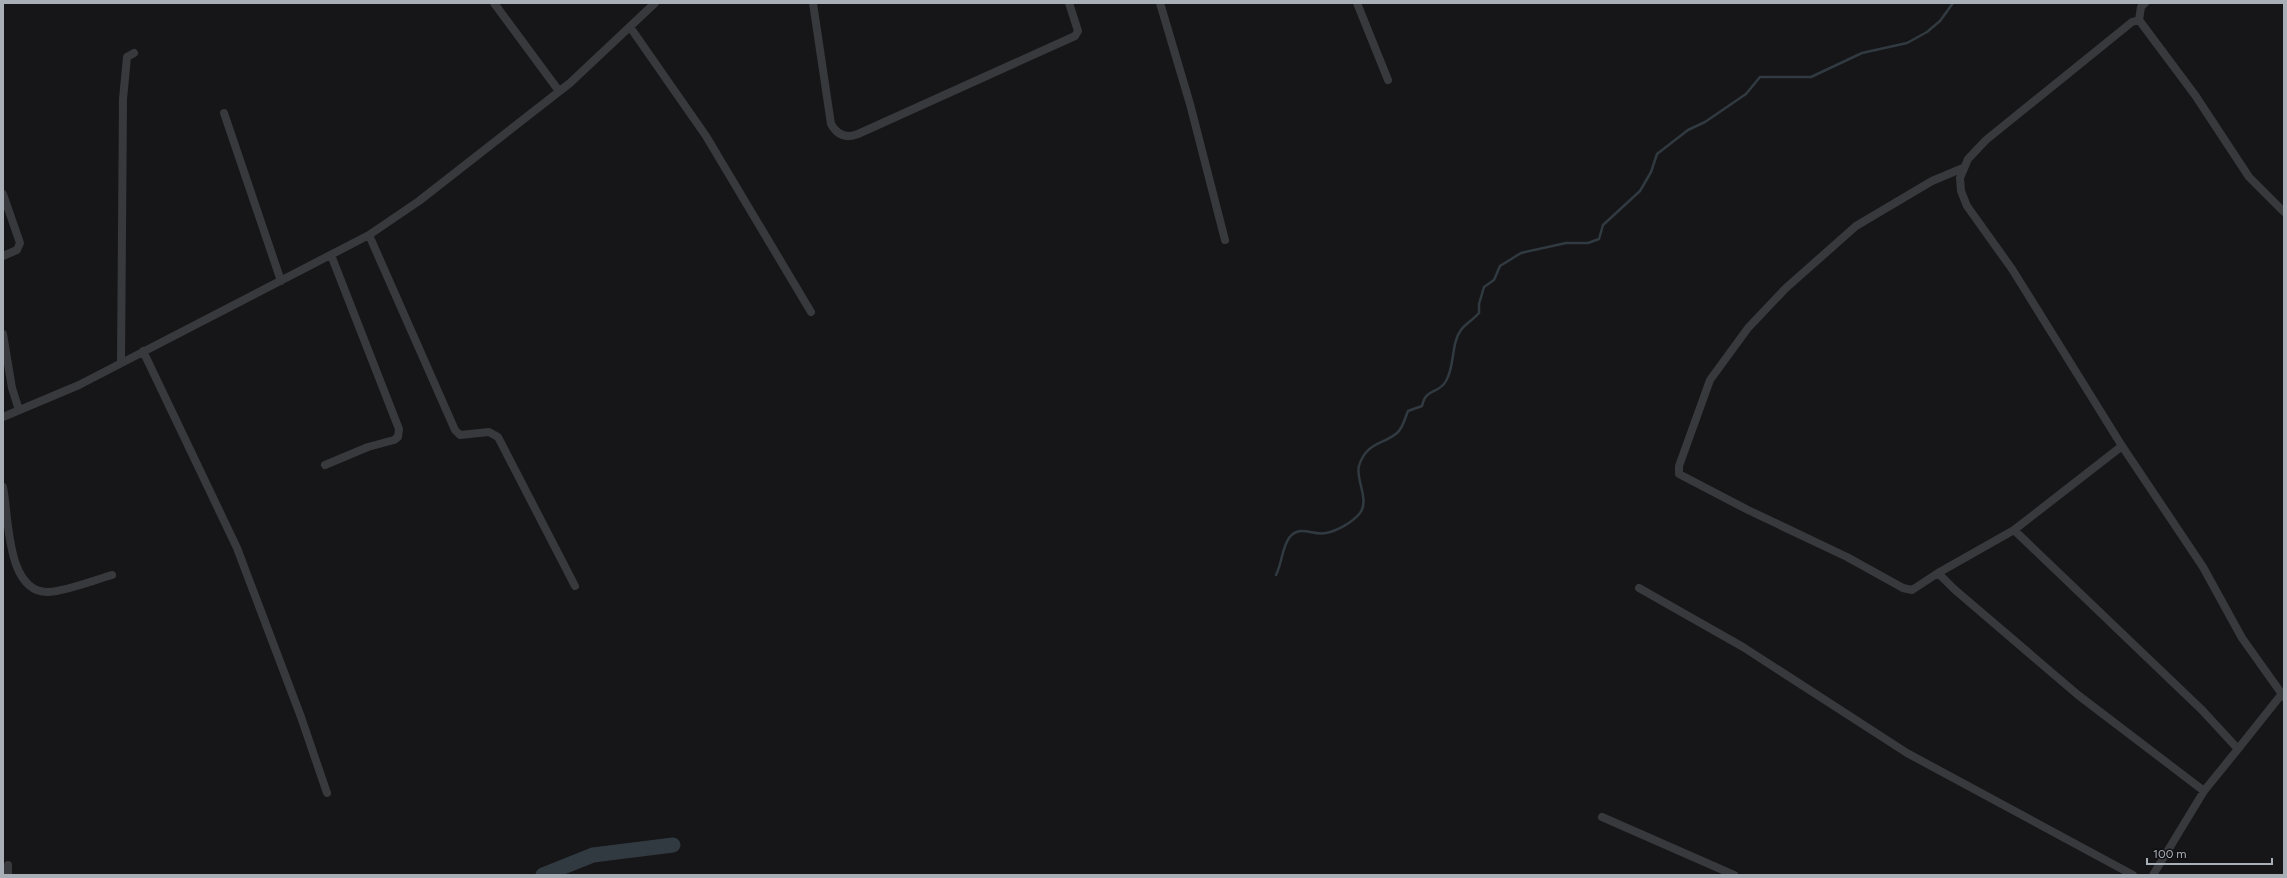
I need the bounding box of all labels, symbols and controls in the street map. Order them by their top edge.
scale bar [2147,840,2272,866]
text: 100 m [2153,847,2187,861]

